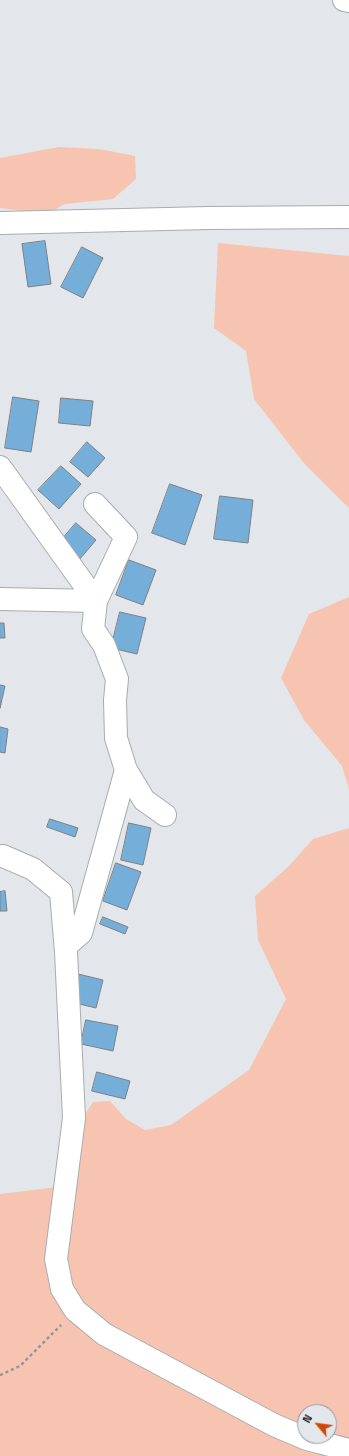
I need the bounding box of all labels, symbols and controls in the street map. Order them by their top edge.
north arrow [297,1404,337,1444]
text: N [299,1412,315,1425]

